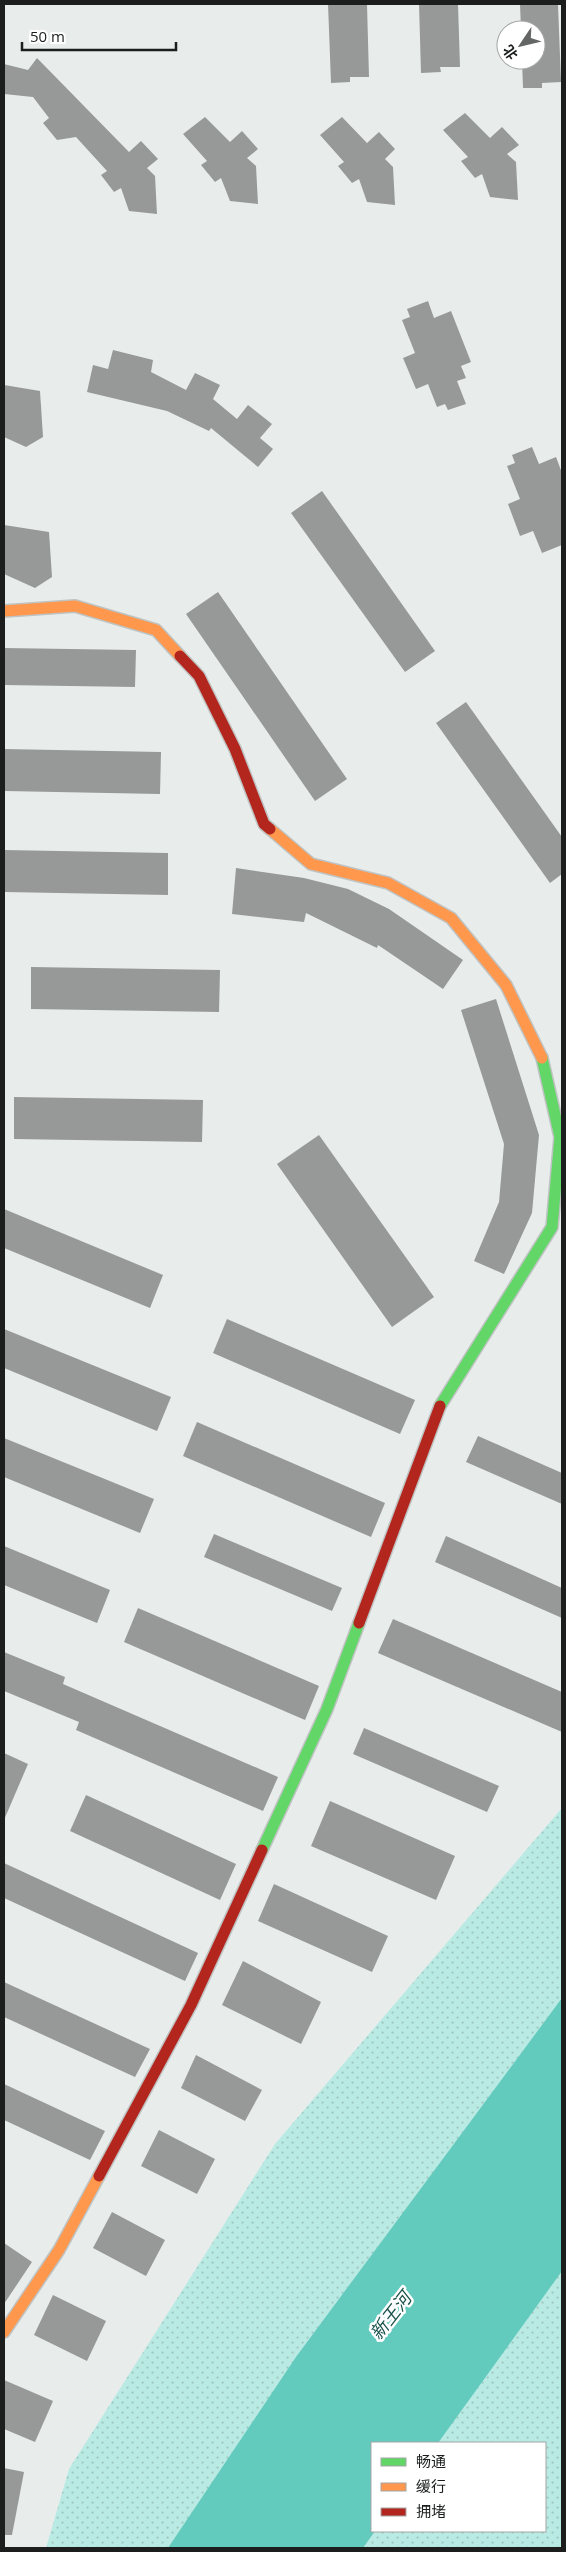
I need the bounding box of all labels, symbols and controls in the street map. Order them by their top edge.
scale bar [22,20,176,52]
north arrow [496,20,546,70]
text: 50 m [30,26,65,46]
text: 北 [498,42,522,64]
water label: 新王河 [364,2284,418,2344]
legend [371,2442,546,2532]
text: 畅通 [416,2451,446,2471]
text: 缓行 [416,2476,446,2496]
text: 拥堵 [416,2501,446,2521]

